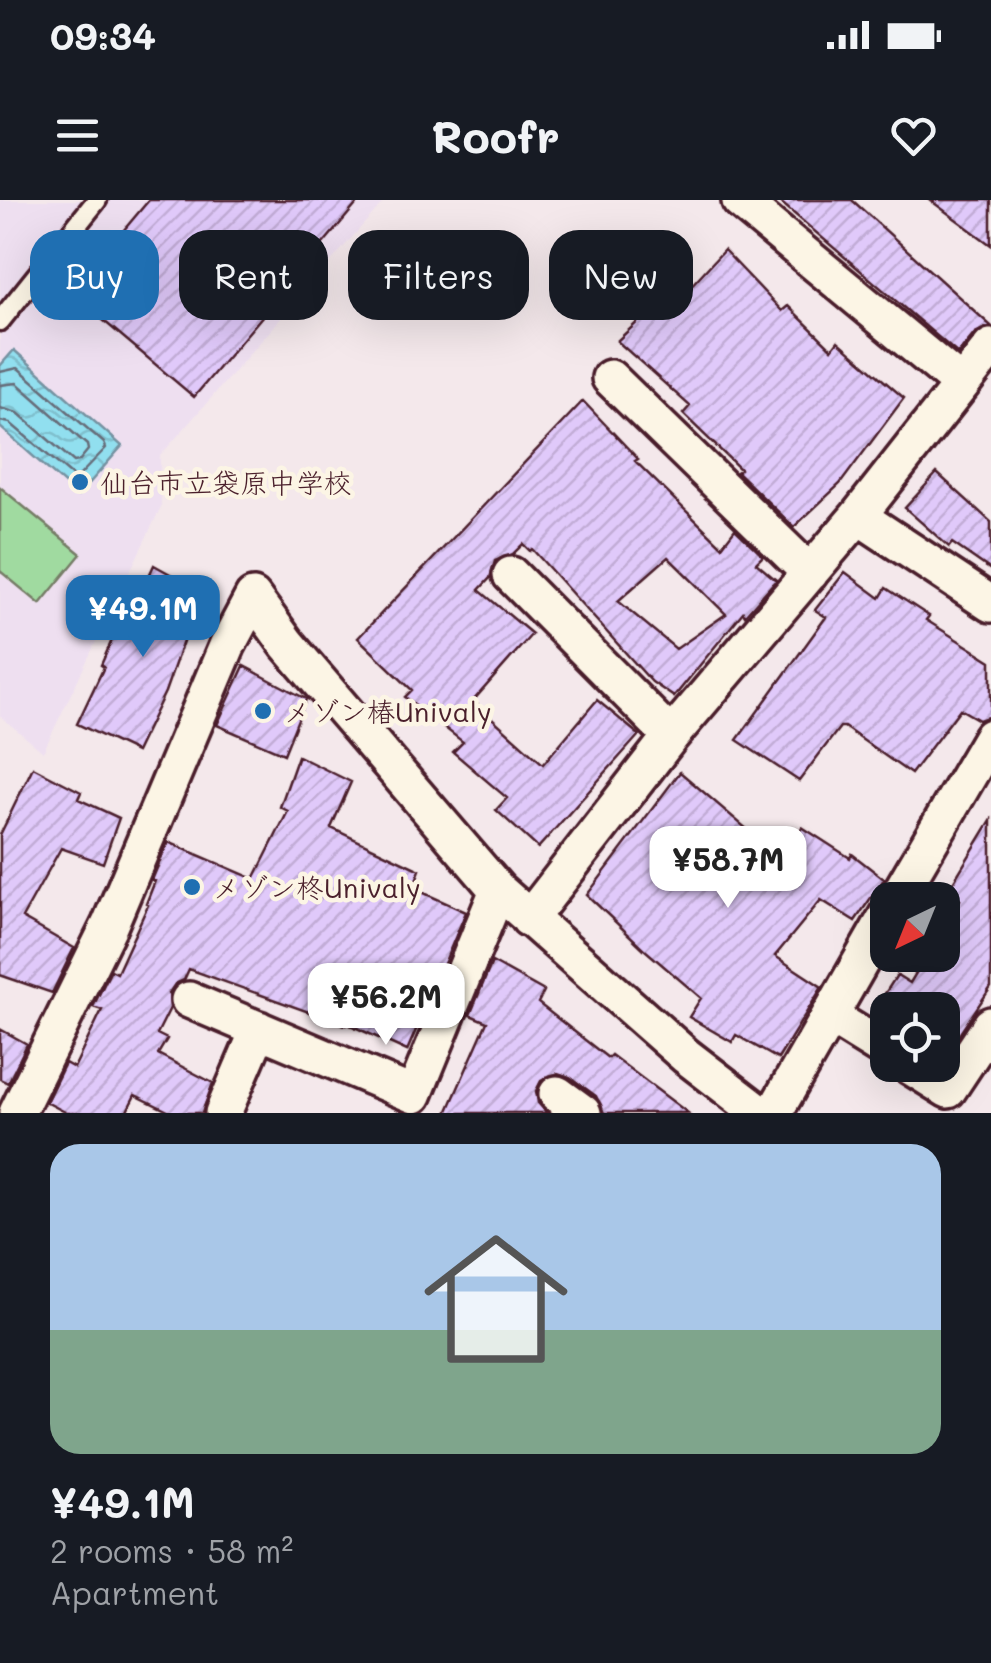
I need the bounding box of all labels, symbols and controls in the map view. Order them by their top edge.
text: 09:34 [50,10,156,60]
text: Roofr [431,106,560,164]
icon: menu [50,108,105,163]
icon: heart [886,108,941,163]
chip: Buy [30,230,159,320]
chip: Rent [179,230,328,320]
chip: Filters [348,230,529,320]
chip: New [549,230,693,320]
place label: 仙台市立袋原中学校 [100,464,352,500]
marker: 仙台市立袋原中学校 [69,471,91,493]
pin: ¥49.1M [62,575,224,660]
text: ¥49.1M [88,586,198,628]
place label: メゾン椿Univaly [283,693,492,729]
marker: メゾン椿Univaly [252,700,274,722]
pin: ¥58.7M [647,826,809,911]
text: ¥58.7M [671,837,785,879]
place label: メゾン柊Univaly [212,869,421,905]
marker: メゾン柊Univaly [181,876,203,898]
north arrow [870,882,960,972]
map controls [870,882,960,1082]
pin: ¥56.2M [305,963,467,1048]
text: ¥56.2M [330,974,442,1016]
button: locate [870,992,960,1082]
icon: home [406,1209,586,1389]
text: ¥49.1M [50,1474,195,1529]
text: 2 rooms · 58 m² [50,1529,293,1571]
text: Apartment [50,1571,219,1613]

